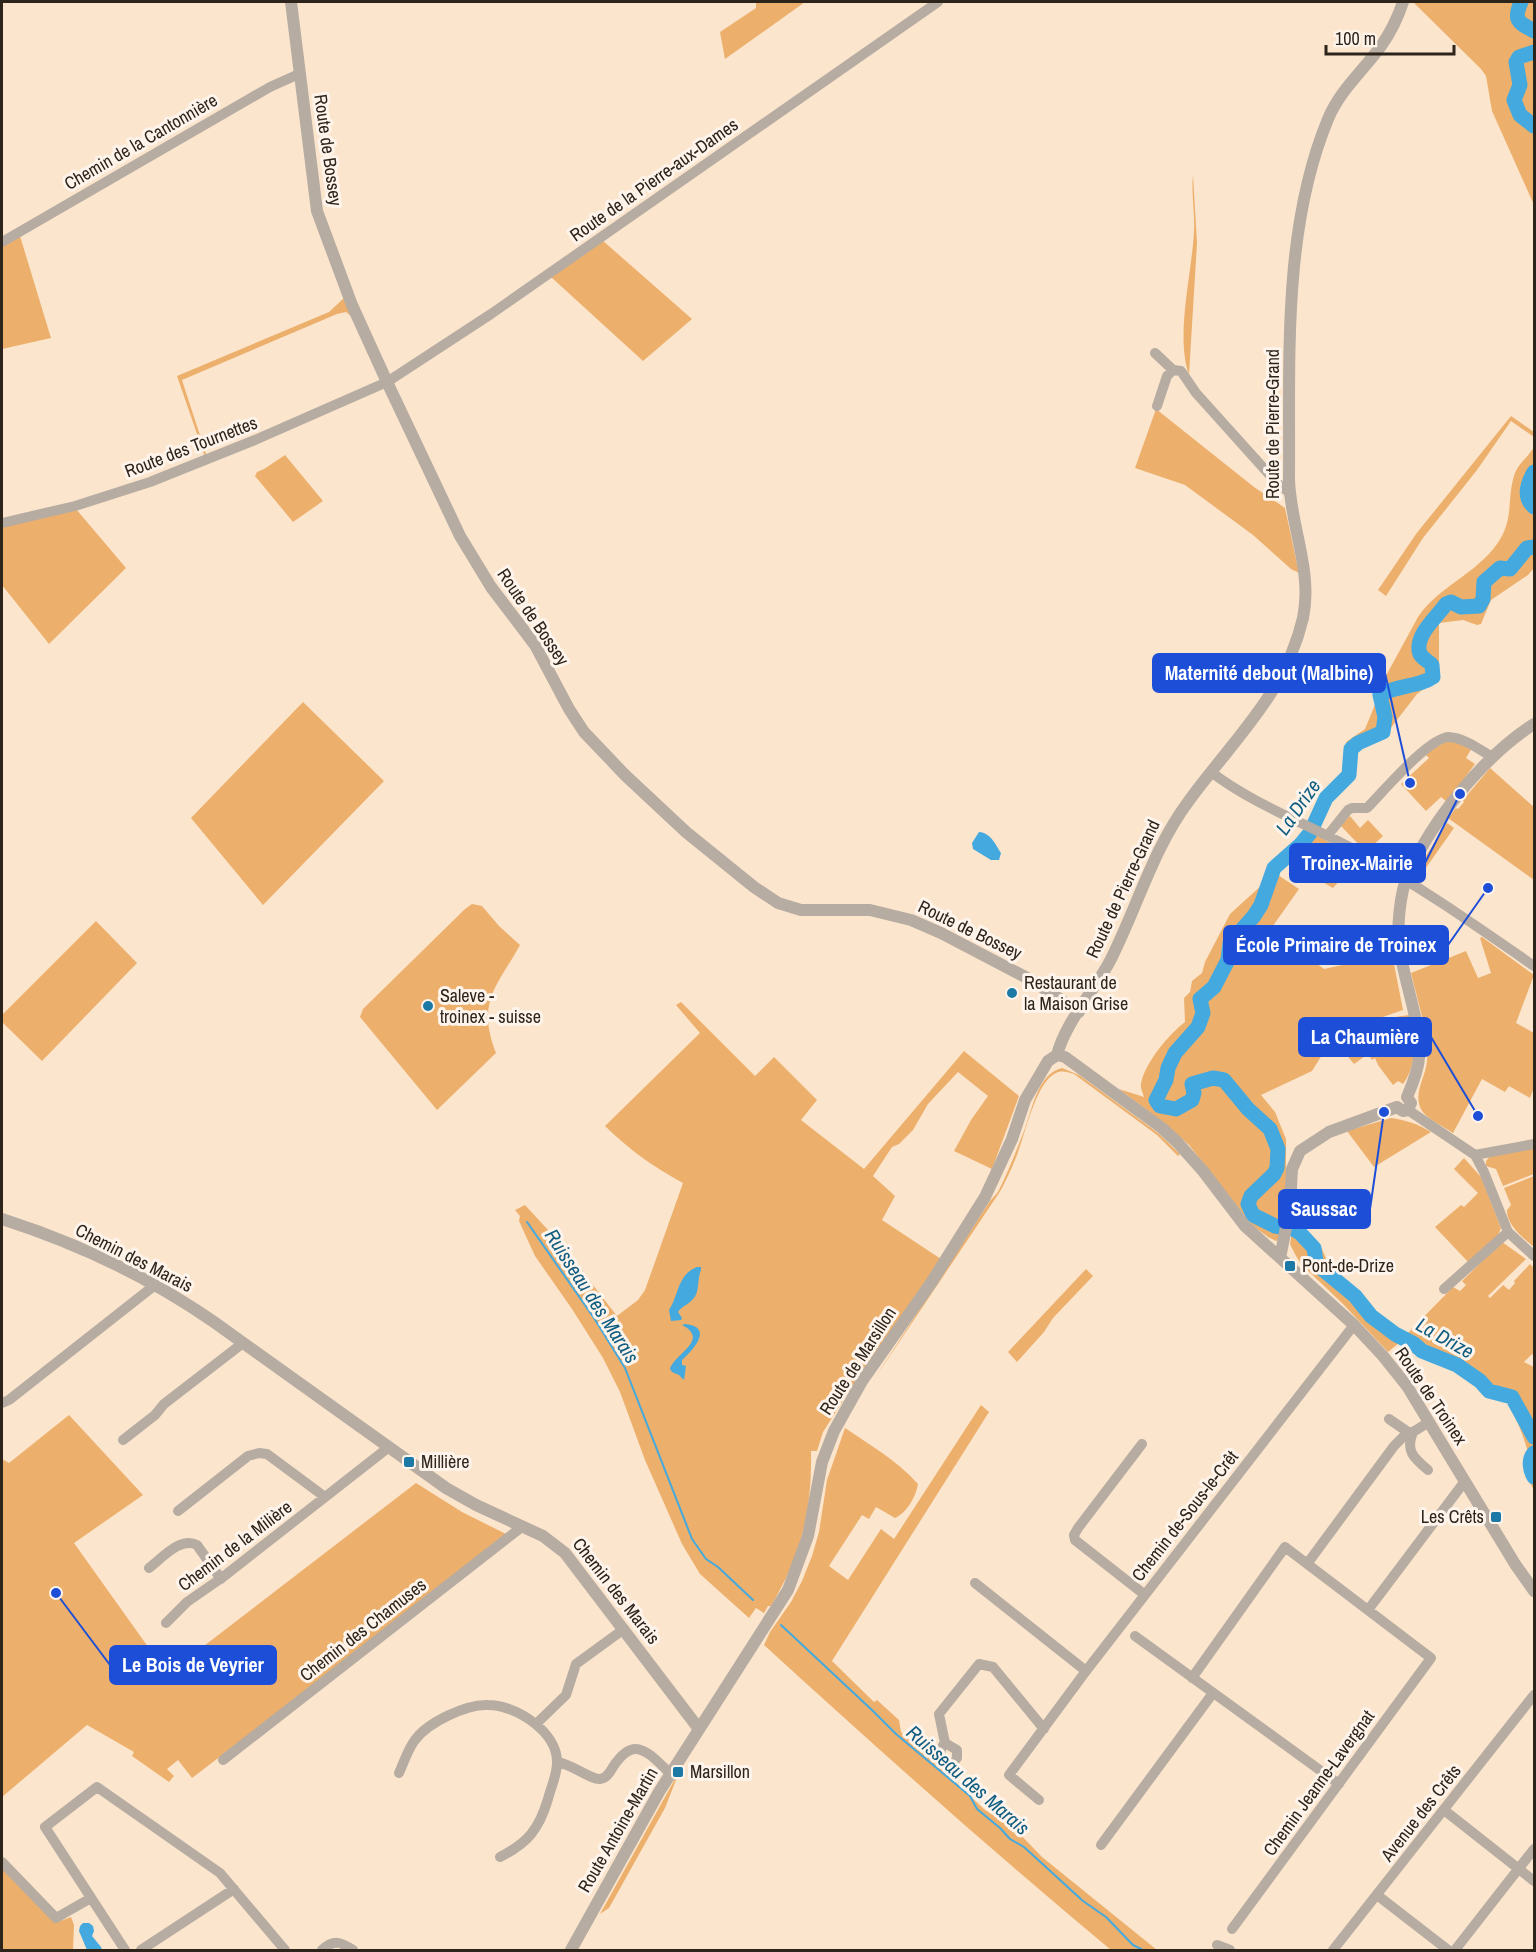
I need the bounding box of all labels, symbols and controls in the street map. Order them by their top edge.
scale bar [1326,18,1454,56]
text: 100 m [1335,26,1376,51]
street label: Chemin de la Cantonnière [60,87,222,196]
street label: Route de Bossey [308,93,349,208]
street label: Route de la Pierre-aux-Dames [565,112,743,247]
street label: Route de Pierre-Grand [1260,349,1285,499]
street label: Route des Tournettes [121,410,261,483]
street label: Route de Bossey [492,563,576,671]
callout: Maternité debout (Malbine) [1153,654,1385,692]
text: Maternité debout (Malbine) [1165,659,1373,686]
water label: La Drize [1269,774,1326,840]
street label: Route de Pierre-Grand [1079,815,1166,962]
callout: Troinex-Mairie [1290,844,1425,882]
text: Troinex-Mairie [1301,849,1413,876]
street label: Route de Bossey [914,894,1027,966]
callout: École Primaire de Troinex [1224,926,1448,964]
text: École Primaire de Troinex [1236,931,1437,958]
place label: Restaurant de la Maison Grise [1024,970,1128,1016]
place label: Saleve - troinex - suisse [440,983,541,1029]
marker: Restaurant de la Maison Grise [1005,986,1019,1000]
marker: Saleve - troinex - suisse [421,999,435,1013]
callout: La Chaumière [1299,1018,1431,1056]
text: La Chaumière [1311,1023,1419,1050]
callout: Saussac [1279,1190,1370,1228]
text: Saussac [1291,1195,1357,1222]
street label: Chemin des Marais [71,1217,197,1298]
water label: Ruisseau des Marais [539,1223,646,1368]
place label: Pont-de-Drize [1302,1253,1394,1278]
marker: Pont-de-Drize [1283,1259,1297,1273]
street label: Route de Marsillon [813,1302,902,1419]
water label: La Drize [1412,1311,1479,1364]
street label: Route de Troinex [1389,1342,1474,1450]
street label: Chemin de-Sous-le-Crêt [1126,1445,1244,1586]
place label: Millière [421,1449,469,1474]
marker: Millière [402,1455,416,1469]
street label: Chemin de la Milière [172,1494,297,1597]
place label: Les Crêts [1421,1504,1484,1529]
marker: Les Crêts [1489,1510,1503,1524]
street label: Chemin des Marais [567,1532,666,1649]
street label: Chemin des Chamuses [294,1572,431,1687]
callout: Le Bois de Veyrier [110,1646,276,1684]
text: Le Bois de Veyrier [122,1651,265,1678]
street label: Chemin Jeanne-Lavergnat [1257,1705,1380,1861]
water label: Ruisseau des Marais [901,1719,1036,1841]
place label: Marsillon [690,1759,750,1784]
street label: Avenue des Crêts [1374,1759,1466,1867]
street label: Route Antoine-Martin [572,1763,663,1897]
marker: Marsillon [671,1765,685,1779]

